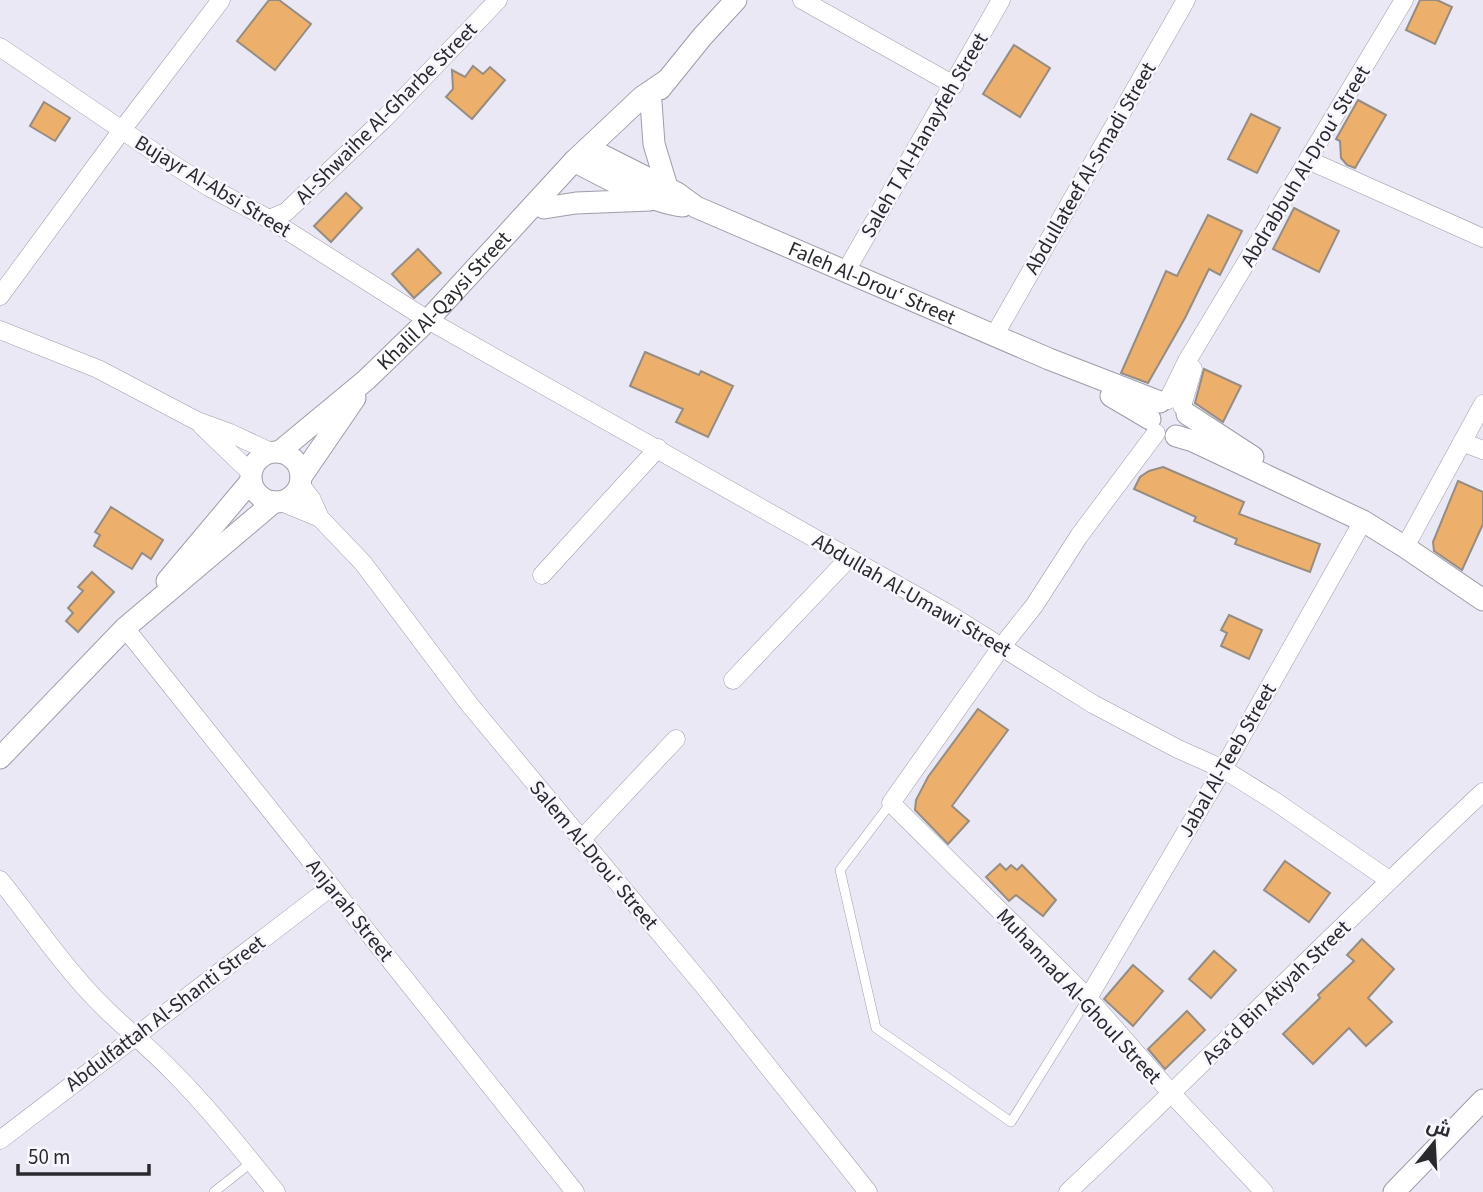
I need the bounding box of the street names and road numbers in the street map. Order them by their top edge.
street label: Al-Shwaihe Al-Gharbe Street [288,15,484,211]
street label: Saleh T Al-Hanayfeh Street [853,27,995,243]
street label: Abdullateef Al-Smadi Street [1017,56,1163,280]
street label: Abdrabbuh Al-Drou‘ Street [1233,60,1377,272]
street label: Bujayr Al-Absi Street [129,127,297,245]
street label: Khalil Al-Qaysi Street [370,224,518,377]
street label: Faleh Al-Drou‘ Street [783,233,961,332]
street label: Abdullah Al-Umawi Street [807,526,1017,664]
street label: Jabal Al-Teeb Street [1171,677,1283,843]
street label: Salem Al-Drou‘ Street [522,774,666,936]
street label: Anjarah Street [299,852,401,968]
street label: Muhannad Al-Ghoul Street [989,901,1169,1091]
street label: Asa‘d Bin Atiyah Street [1195,913,1357,1071]
street label: Abdulfattah Al-Shanti Street [59,928,271,1098]

